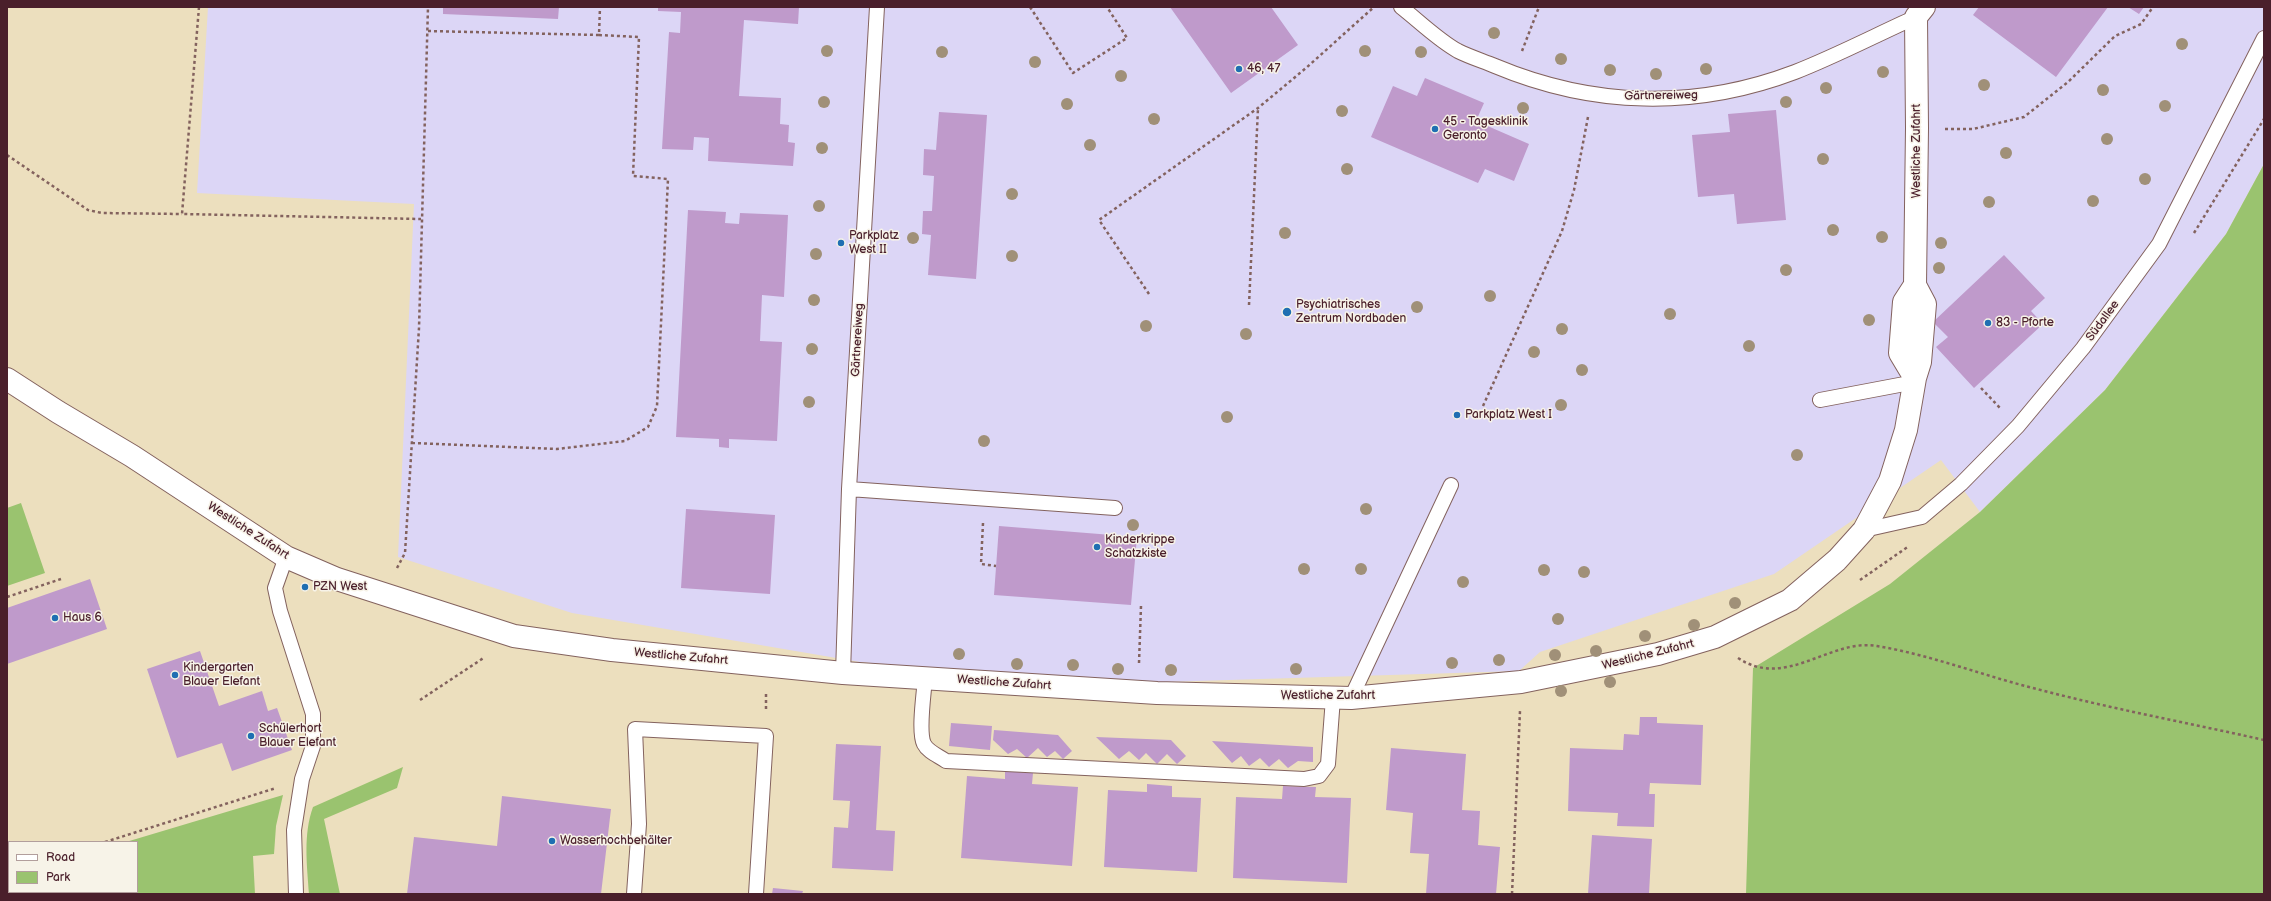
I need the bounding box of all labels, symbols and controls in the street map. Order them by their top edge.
place label: 46, 47 [1247,62,1280,76]
marker: 46, 47 [1234,64,1244,74]
street label: Gärtnereiweg [1624,88,1698,104]
street label: Westliche Zufahrt [1910,104,1924,198]
place label: 45 - Tagesklinik Geronto [1443,115,1528,143]
marker: 45 - Tagesklinik Geronto [1430,124,1440,134]
place label: Parkplatz West II [849,229,899,257]
marker: Parkplatz West II [836,238,846,248]
place label: Psychiatrisches Zentrum Nordbaden [1296,298,1406,326]
street label: Südallee [2083,298,2123,344]
street label: Gärtnereiweg [849,303,867,377]
marker: Psychiatrisches Zentrum Nordbaden [1281,306,1293,318]
place label: 83 - Pforte [1996,316,2054,330]
marker: 83 - Pforte [1983,318,1993,328]
place label: Parkplatz West I [1465,408,1552,422]
marker: Parkplatz West I [1452,410,1462,420]
street label: Westliche Zufahrt [204,499,292,563]
place label: Kinderkrippe Schatzkiste [1105,533,1175,561]
marker: Kinderkrippe Schatzkiste [1092,542,1102,552]
place label: PZN West [313,580,367,594]
marker: PZN West [300,582,310,592]
place label: Haus 6 [63,611,102,625]
marker: Haus 6 [50,613,60,623]
street label: Westliche Zufahrt [1600,637,1696,673]
street label: Westliche Zufahrt [633,646,729,668]
place label: Kindergarten Blauer Elefant [183,661,260,689]
marker: Kindergarten Blauer Elefant [170,670,180,680]
street label: Westliche Zufahrt [956,673,1052,693]
street label: Westliche Zufahrt [1281,689,1375,703]
place label: Schülerhort Blauer Elefant [259,722,336,750]
marker: Schülerhort Blauer Elefant [246,731,256,741]
place label: Wasserhochbehälter [560,834,672,848]
marker: Wasserhochbehälter [547,836,557,846]
legend [8,841,138,893]
text: Road [46,850,75,865]
text: Park [46,870,70,885]

